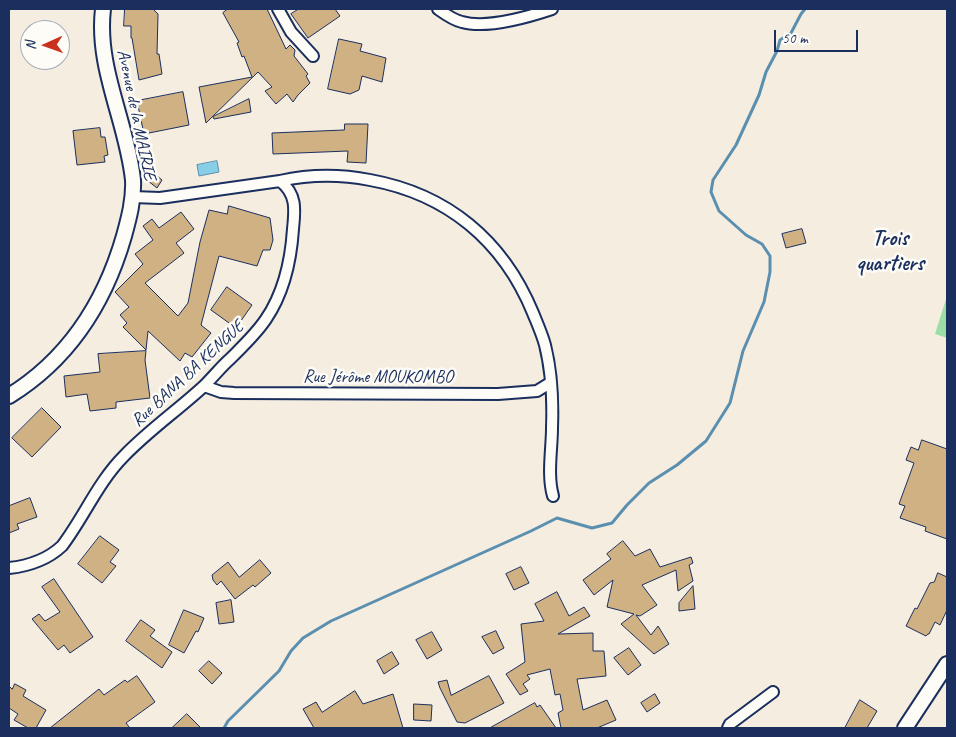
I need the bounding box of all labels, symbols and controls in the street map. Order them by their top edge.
north arrow [20,20,70,70]
scale bar [776,20,860,52]
text: 50 m [782,29,808,48]
text: N [22,41,39,50]
street label: Avenue de la MAIRIE [112,48,160,182]
district label: Trois quartiers [856,226,924,278]
street label: Rue BANA BA KENGUE [127,316,249,432]
street label: Rue Jérôme MOUKOMBO [303,366,453,388]

